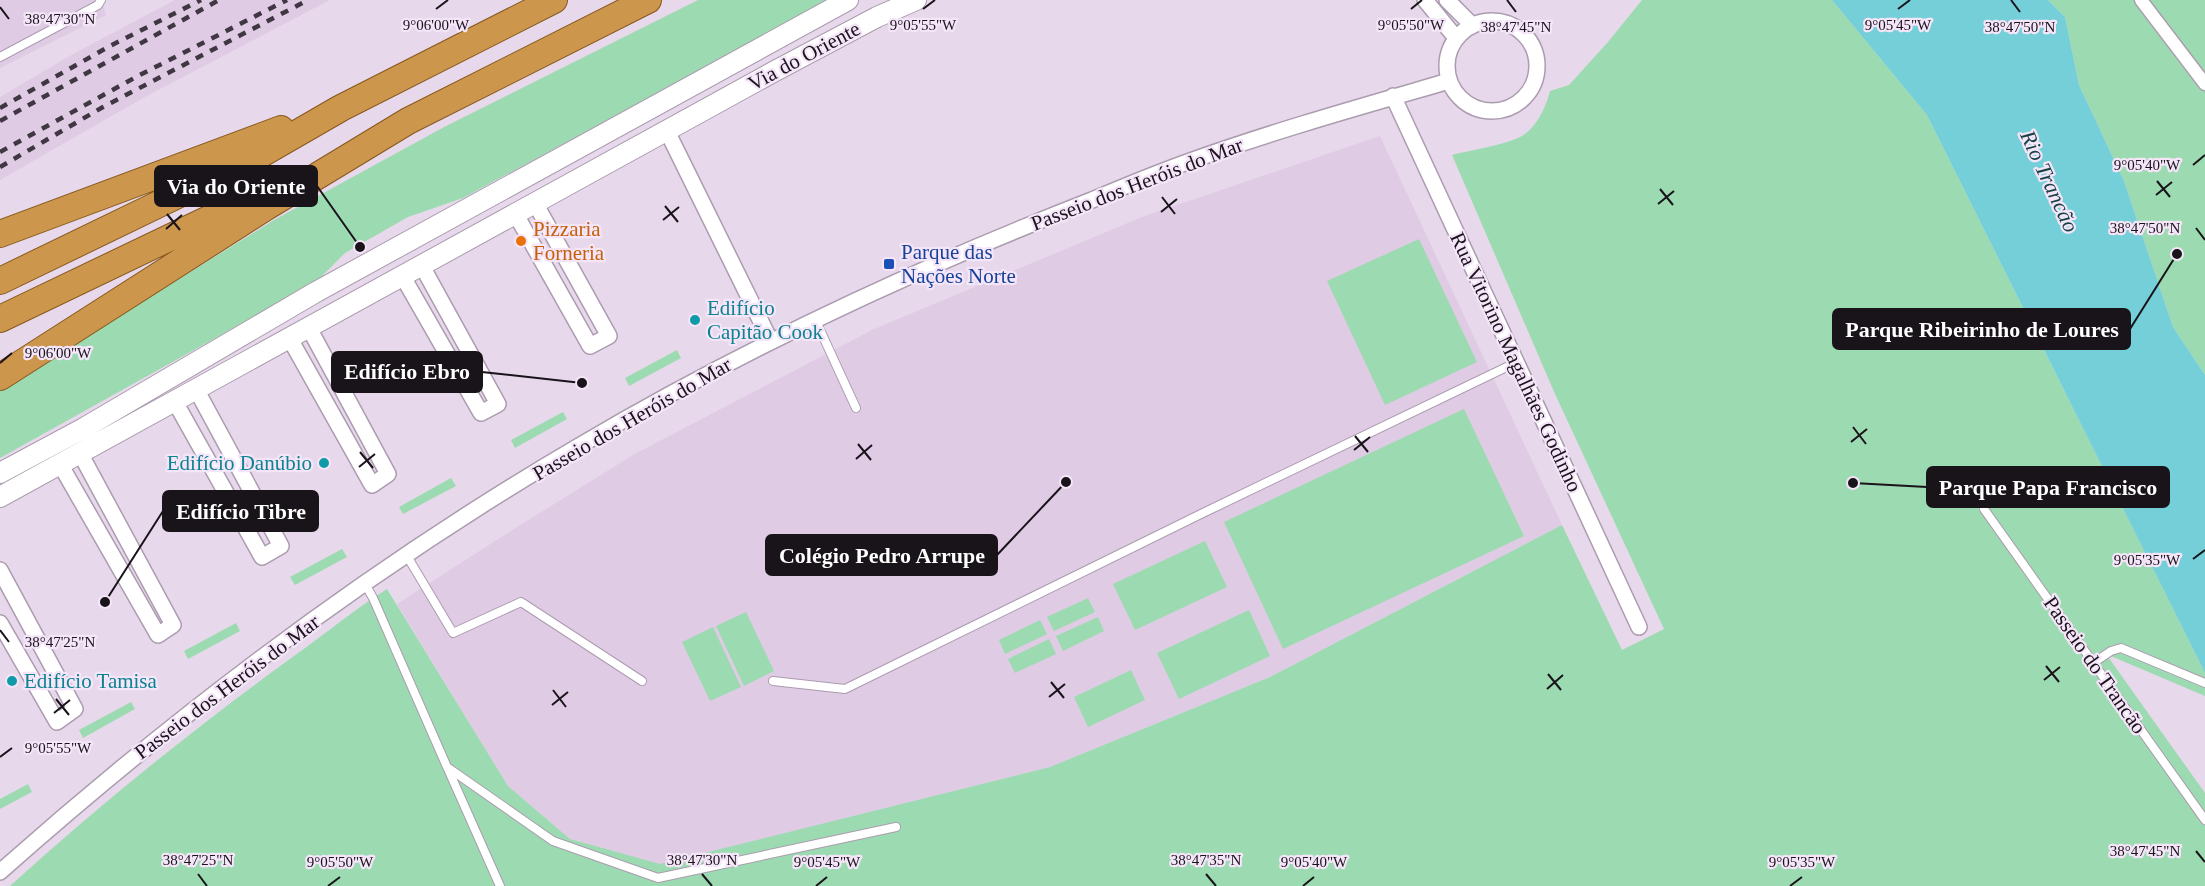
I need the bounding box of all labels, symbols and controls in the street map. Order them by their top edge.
text: 38°47'30"N [25,11,95,27]
street label: Via do Oriente [744,16,864,96]
text: 9°06'00"W [403,17,470,33]
text: 9°05'55"W [890,17,957,33]
text: 9°05'50"W [1378,17,1445,33]
text: 9°05'45"W [1865,17,1932,33]
text: 38°47'45"N [1481,19,1551,35]
text: 38°47'50"N [1985,19,2055,35]
water label: Rio Trancão [2015,125,2084,236]
street label: Passeio dos Heróis do Mar [1028,132,1246,236]
text: 9°05'40"W [2114,157,2181,173]
callout: Via do Oriente [155,166,317,206]
text: Via do Oriente [167,174,305,199]
place label: Pizzaria Forneria [533,217,605,265]
text: 38°47'50"N [2110,220,2180,236]
street label: Rua Vitorino Magalhães Godinho [1445,228,1587,496]
marker: Pizzaria Forneria [514,234,528,248]
place label: Parque das Nações Norte [901,240,1016,288]
marker: Parque das Nações Norte [882,257,896,271]
place label: Edifício Capitão Cook [707,296,824,344]
callout: Parque Ribeirinho de Loures [1833,309,2130,349]
marker: Edifício Capitão Cook [688,313,702,327]
text: Parque Ribeirinho de Loures [1845,317,2119,342]
text: 9°06'00"W [25,345,92,361]
callout: Edifício Ebro [332,352,482,392]
street label: Passeio dos Heróis do Mar [529,352,735,486]
text: Edifício Ebro [344,359,470,384]
place label: Edifício Danúbio [167,451,312,475]
marker: Edifício Danúbio [317,456,331,470]
callout: Parque Papa Francisco [1927,467,2169,507]
text: Parque Papa Francisco [1939,475,2157,500]
callout: Edifício Tibre [163,491,318,531]
text: Edifício Tibre [176,499,306,524]
callout: Colégio Pedro Arrupe [766,535,997,575]
text: Colégio Pedro Arrupe [779,543,985,568]
text: 9°05'35"W [2114,552,2181,568]
street label: Passeio do Trancão [2039,592,2151,738]
street label: Passeio dos Heróis do Mar [130,610,324,764]
text: 38°47'25"N [25,634,95,650]
place label: Edifício Tamisa [24,669,158,693]
marker: Edifício Tamisa [5,674,19,688]
text: 9°05'55"W [25,740,92,756]
text: 38°47'45"N [2110,843,2180,859]
text: 38°47'25"N [163,852,233,868]
text: 38°47'30"N [667,852,737,868]
text: 38°47'35"N [1171,852,1241,868]
text: 9°05'50"W [307,854,374,870]
text: 9°05'45"W [794,854,861,870]
text: 9°05'40"W [1281,854,1348,870]
text: 9°05'35"W [1769,854,1836,870]

